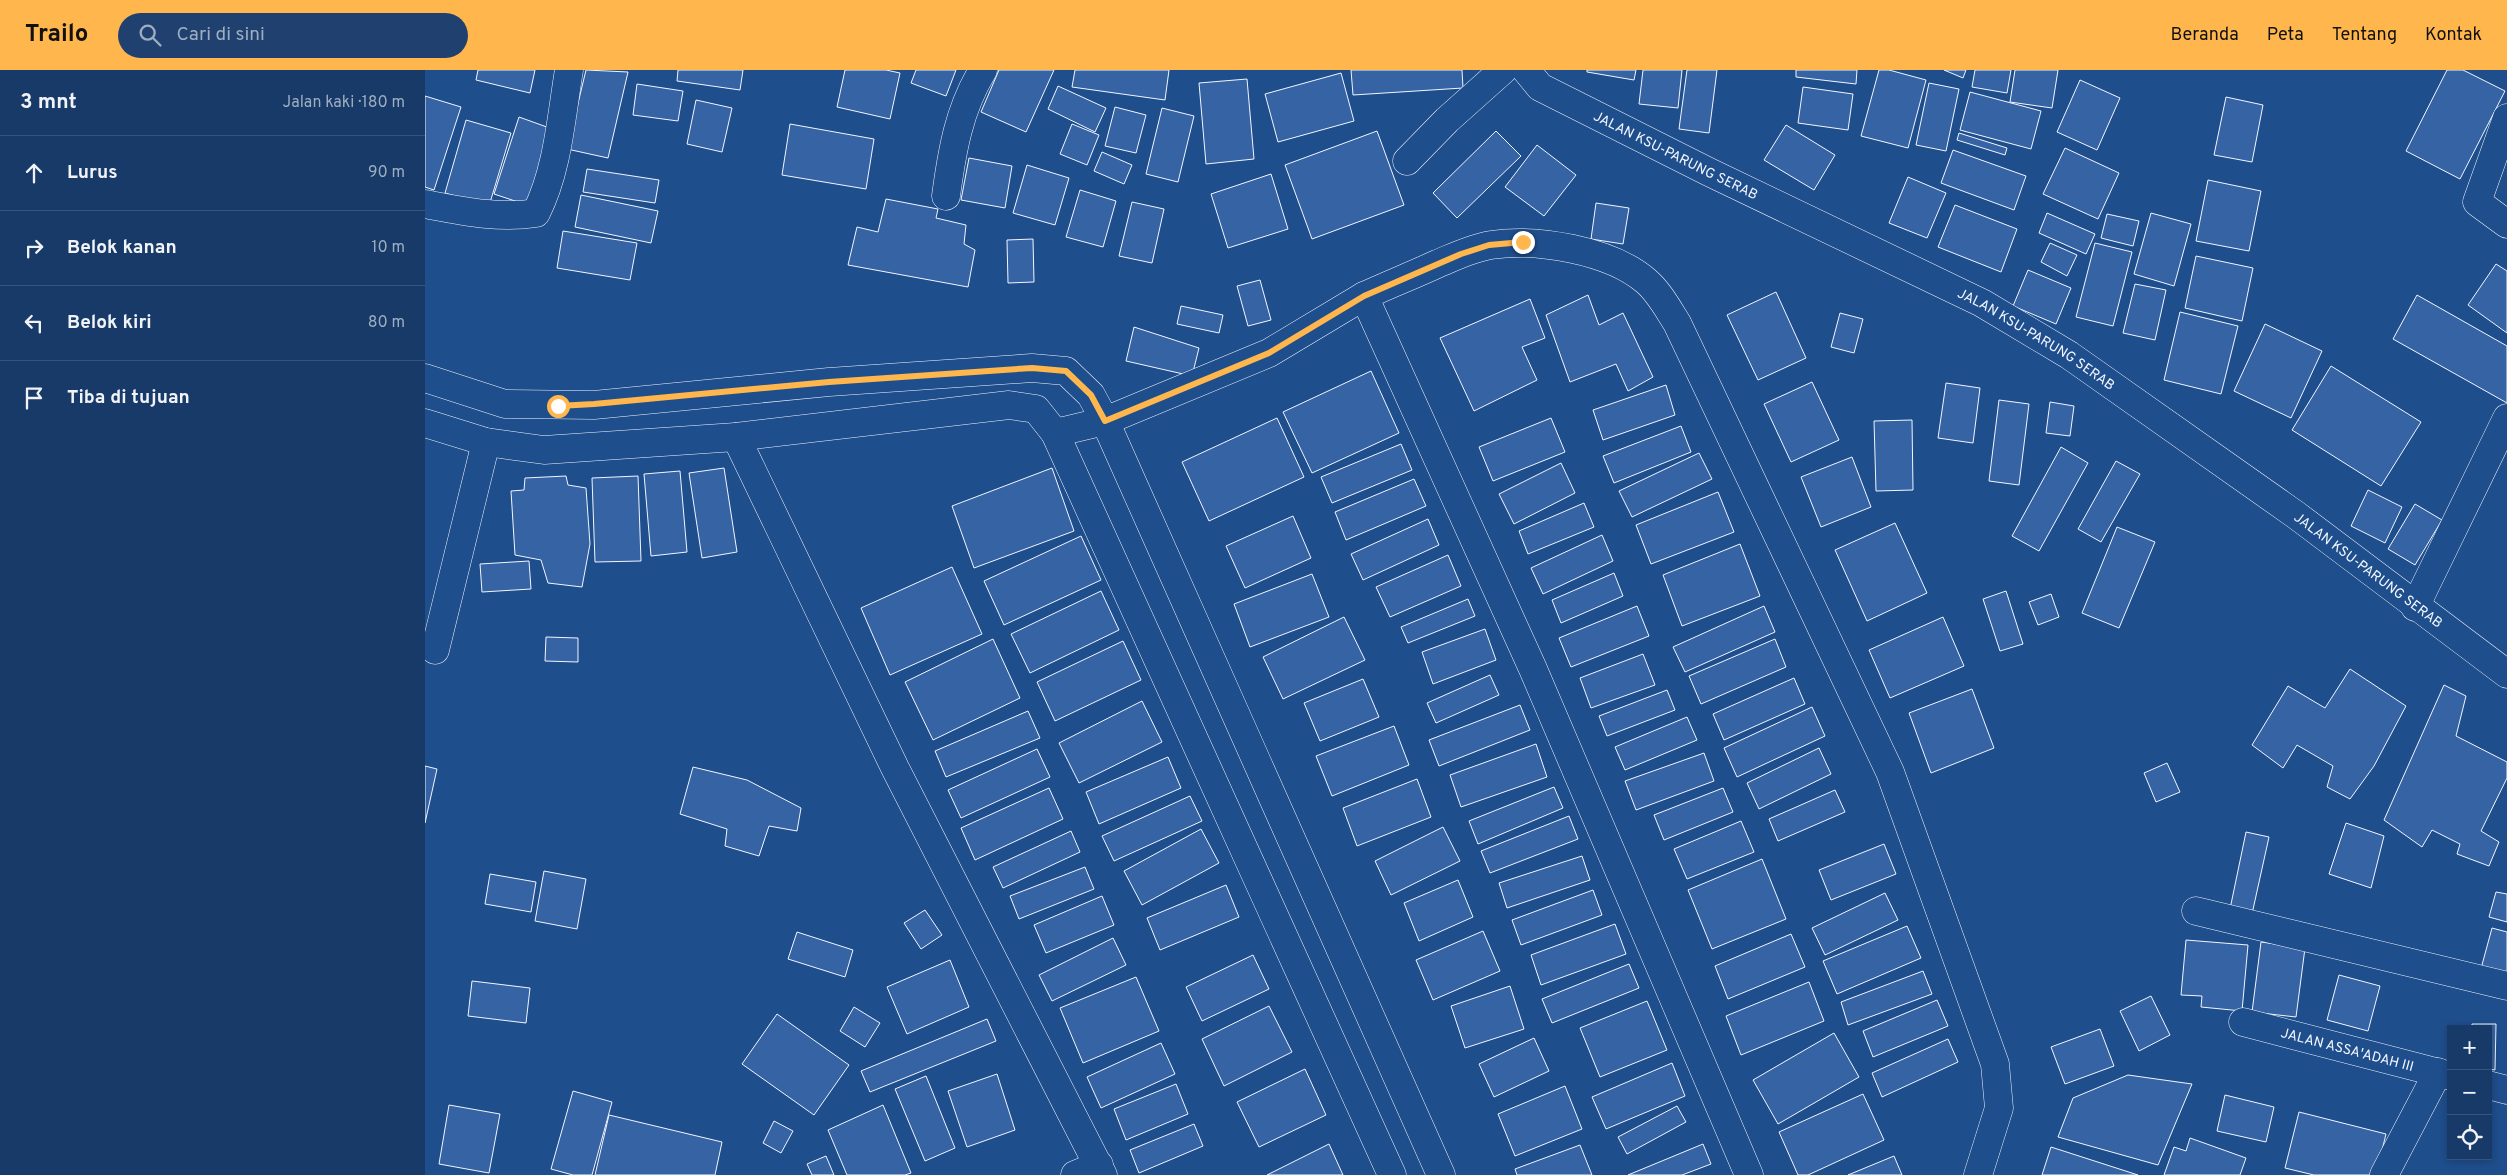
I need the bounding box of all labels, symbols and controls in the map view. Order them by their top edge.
search box [118,13,468,58]
text: Trailo [25,20,88,50]
icon: search [136,21,164,49]
text: Cari di sini [176,23,265,47]
text: Beranda [2170,24,2239,47]
text: Peta [2267,24,2304,47]
text: Tentang [2332,24,2397,47]
text: Kontak [2425,24,2482,47]
text: 3 mnt [20,89,77,116]
text: Jalan kaki · 180 m [283,93,405,113]
street label: JALAN KSU-PARUNG SERAB [1590,108,1760,204]
icon: ahead [20,159,48,187]
text: Lurus [67,161,118,185]
text: 90 m [368,163,405,183]
route end [1512,231,1535,254]
icon: right [20,234,48,262]
text: Belok kanan [67,236,177,260]
text: 10 m [371,238,405,258]
street label: JALAN KSU-PARUNG SERAB [1954,286,2118,395]
icon: left [20,309,48,337]
text: Belok kiri [67,311,152,335]
text: 80 m [368,313,405,333]
icon: arrive [20,384,48,412]
text: Tiba di tujuan [67,386,190,410]
route start [547,395,570,418]
street label: JALAN KSU-PARUNG SERAB [2290,509,2445,632]
street label: JALAN ASSA'ADAH III [2279,1025,2415,1076]
map controls [2447,1025,2492,1160]
button: + [2447,1025,2492,1070]
button: − [2447,1070,2492,1115]
button: locate [2447,1115,2492,1160]

